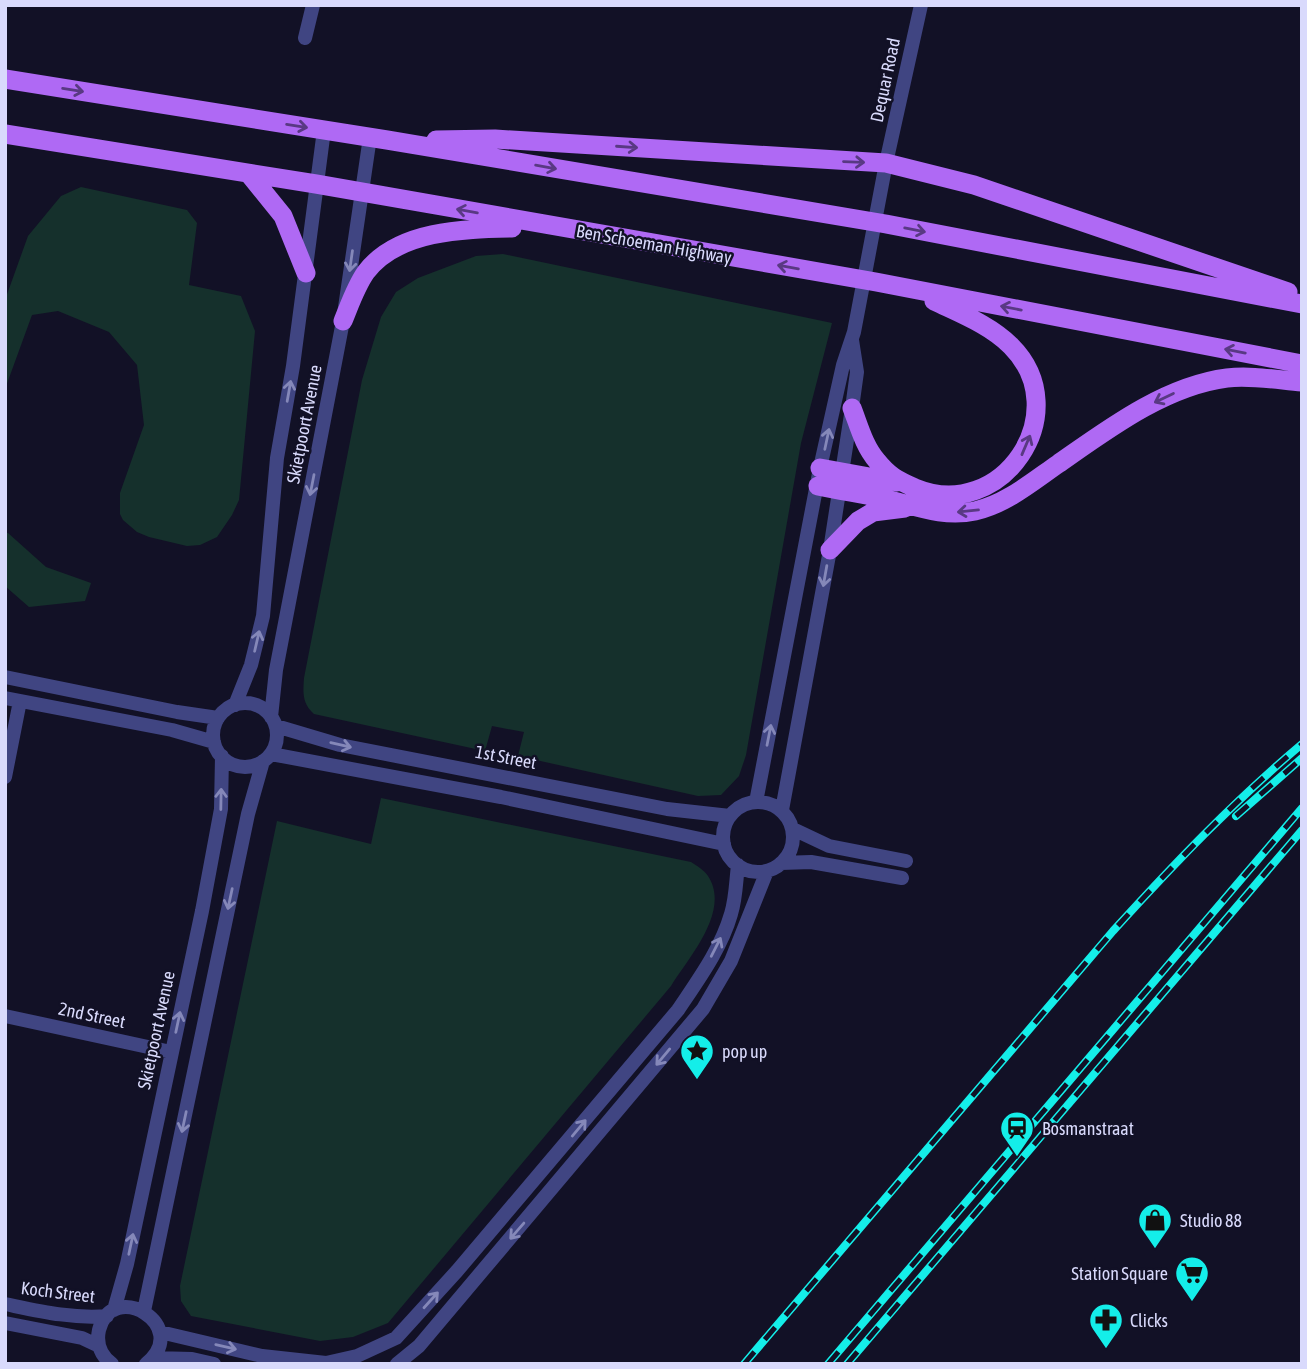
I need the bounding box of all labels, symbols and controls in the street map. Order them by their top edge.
street label: Dequar Road [866,36,904,124]
one-way arrow [61,84,84,97]
one-way arrow [285,120,308,133]
one-way arrow [615,141,638,154]
one-way arrow [842,155,865,168]
one-way arrow [534,161,557,174]
one-way arrow [456,204,479,217]
street label: Ben Schoeman Highway [575,220,733,268]
one-way arrow [903,223,926,237]
one-way arrow [344,249,357,272]
one-way arrow [777,260,799,273]
one-way arrow [1000,301,1023,315]
one-way arrow [1224,344,1247,357]
street label: Skietpoort Avenue [282,363,326,485]
one-way arrow [283,380,296,403]
one-way arrow [1154,392,1175,406]
one-way arrow [820,428,834,451]
one-way arrow [1020,435,1033,456]
one-way arrow [305,473,318,496]
one-way arrow [957,504,980,517]
one-way arrow [818,564,831,587]
one-way arrow [251,630,264,652]
one-way arrow [763,724,777,747]
one-way arrow [330,739,352,752]
street label: 1st Street [474,741,538,773]
one-way arrow [214,787,228,810]
one-way arrow [222,887,236,910]
one-way arrow [710,937,723,958]
street label: Skietpoort Avenue [133,969,179,1091]
street label: 2nd Street [57,998,127,1032]
one-way arrow [171,1011,185,1034]
place icon: pop up [678,1032,716,1081]
place label: pop up [722,1041,767,1062]
one-way arrow [656,1047,671,1065]
station icon: Bosmanstraat [998,1109,1036,1158]
one-way arrow [176,1110,190,1133]
place label: Bosmanstraat [1042,1118,1134,1139]
one-way arrow [571,1119,587,1137]
shop icon: Studio 88 [1136,1201,1174,1250]
place label: Studio 88 [1180,1210,1242,1231]
one-way arrow [509,1222,525,1240]
one-way arrow [124,1233,138,1256]
supermarket icon: Station Square [1173,1254,1211,1303]
place label: Station Square [1071,1263,1168,1284]
street label: Koch Street [20,1277,96,1307]
one-way arrow [422,1292,439,1309]
pharmacy icon: Clicks [1087,1301,1125,1350]
place label: Clicks [1130,1310,1168,1331]
one-way arrow [214,1341,237,1355]

